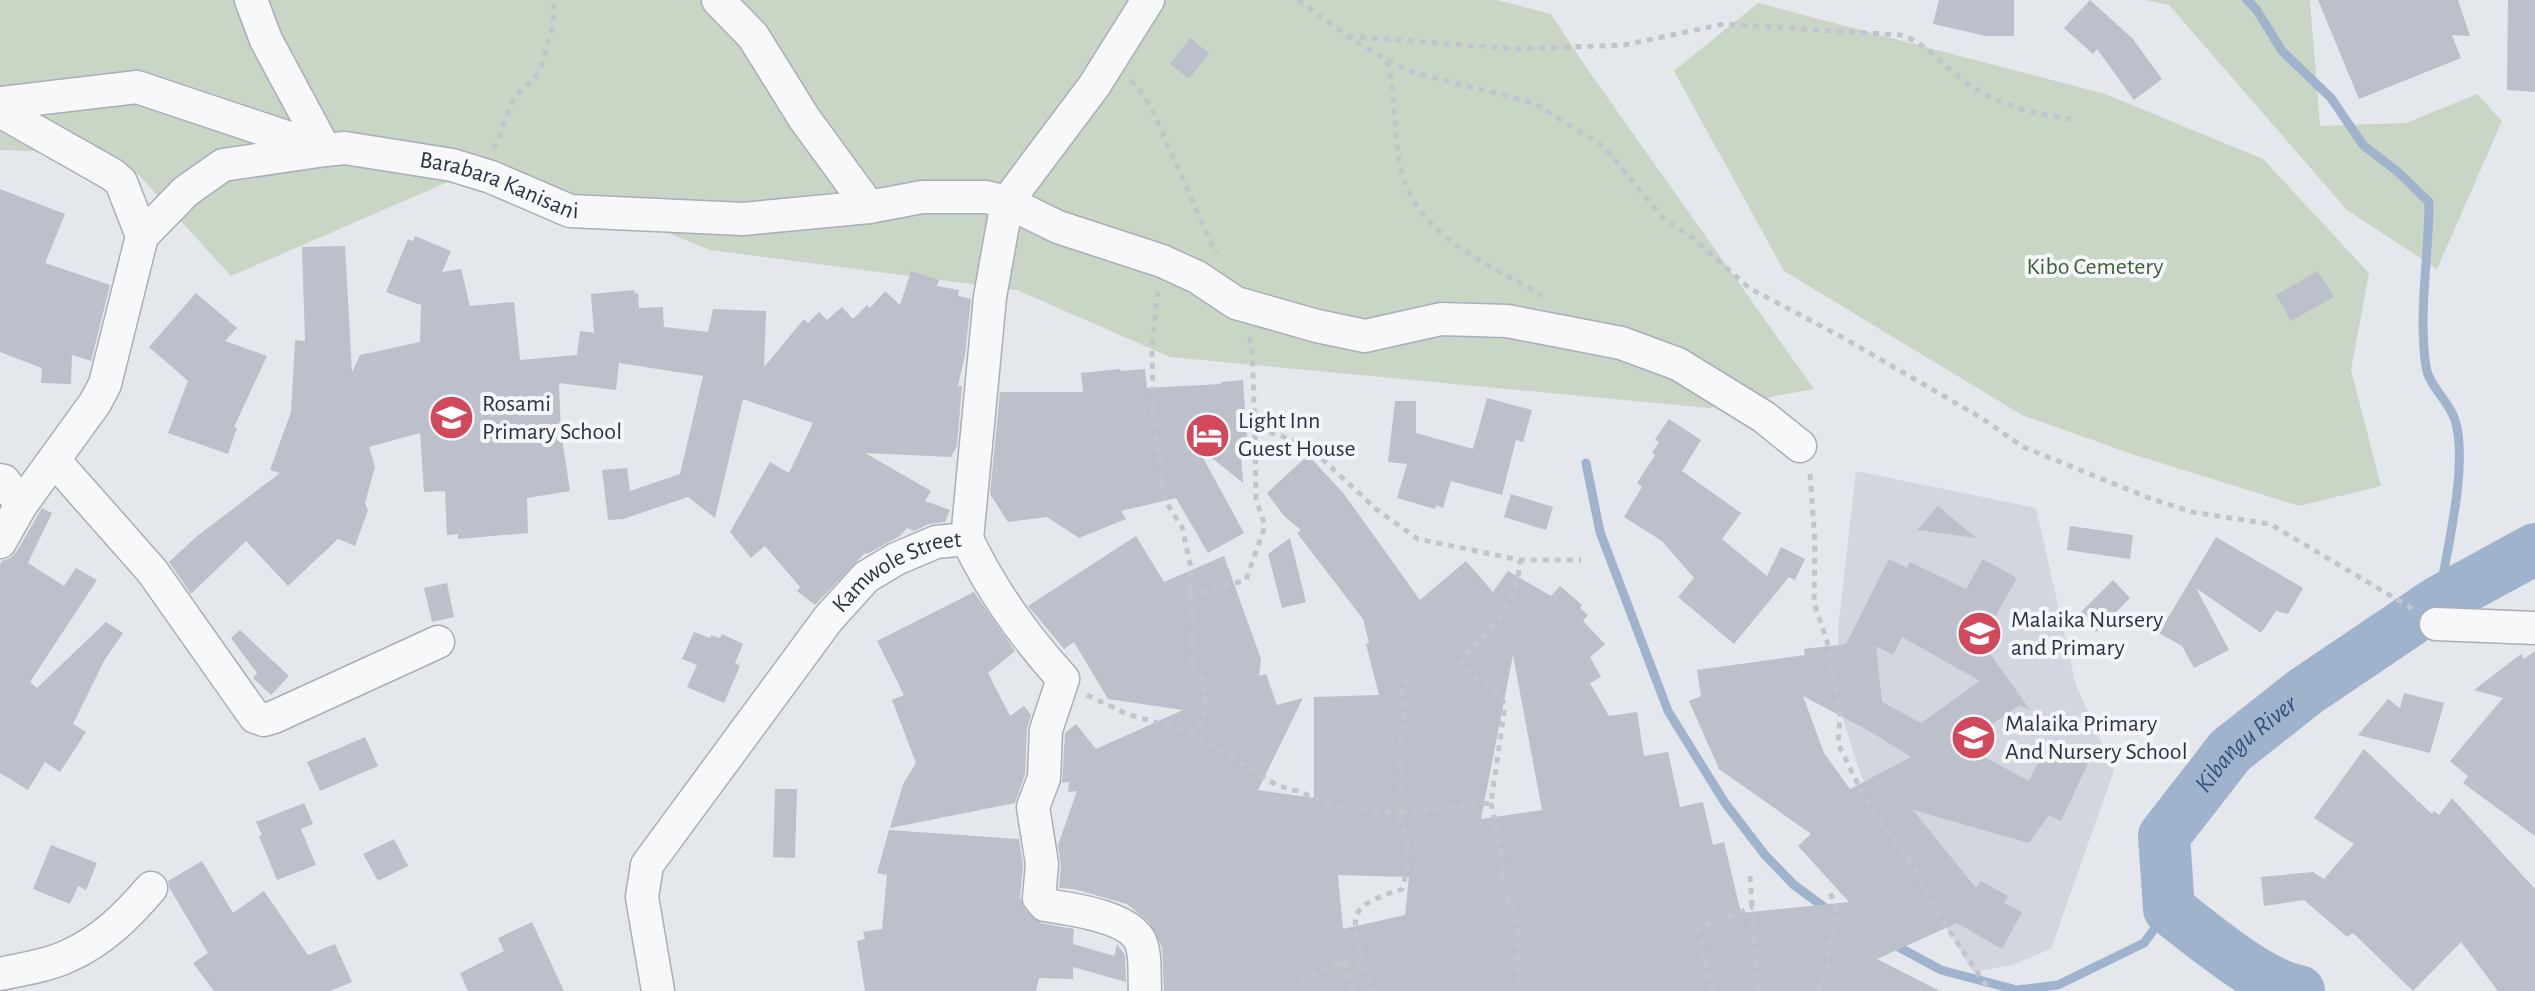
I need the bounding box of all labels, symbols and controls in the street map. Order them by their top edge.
street label: Barabara Kanisani [418,148,579,223]
park label: Kibo Cemetery [2026,255,2164,279]
place label: Rosami Primary School [482,392,622,444]
school or university icon: Rosami Primary School [427,394,475,442]
place label: Light Inn Guest House [1238,409,1356,461]
hotel icon: Light Inn Guest House [1183,411,1231,459]
street label: Kamwole Street [828,528,963,617]
place label: Malaika Nursery and Primary [2011,608,2163,660]
school or university icon: Malaika Nursery and Primary [1956,610,2004,658]
water label: Kibangu River [2190,690,2303,797]
place label: Malaika Primary And Nursery School [2005,712,2188,764]
school or university icon: Malaika Primary And Nursery School [1950,714,1998,762]

